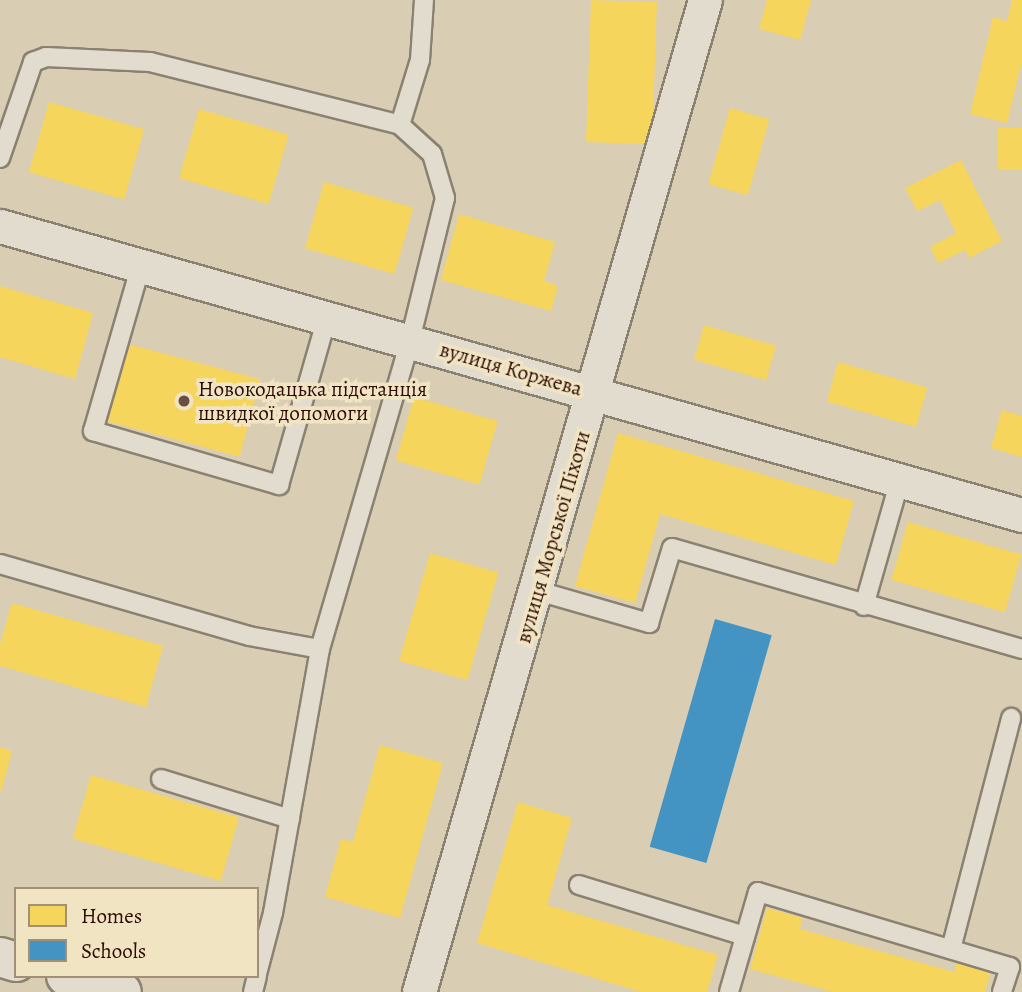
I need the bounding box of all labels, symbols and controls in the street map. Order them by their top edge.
street label: вулиця Коржева [437,337,585,401]
place label: Новокодацька підстанція швидкої допомоги [198,376,427,426]
marker: Новокодацька підстанція швидкої допомоги [176,393,192,409]
street label: вулиця Морської Піхоти [511,428,595,646]
legend [14,887,259,978]
text: Homes [81,902,142,930]
text: Schools [81,937,146,965]

